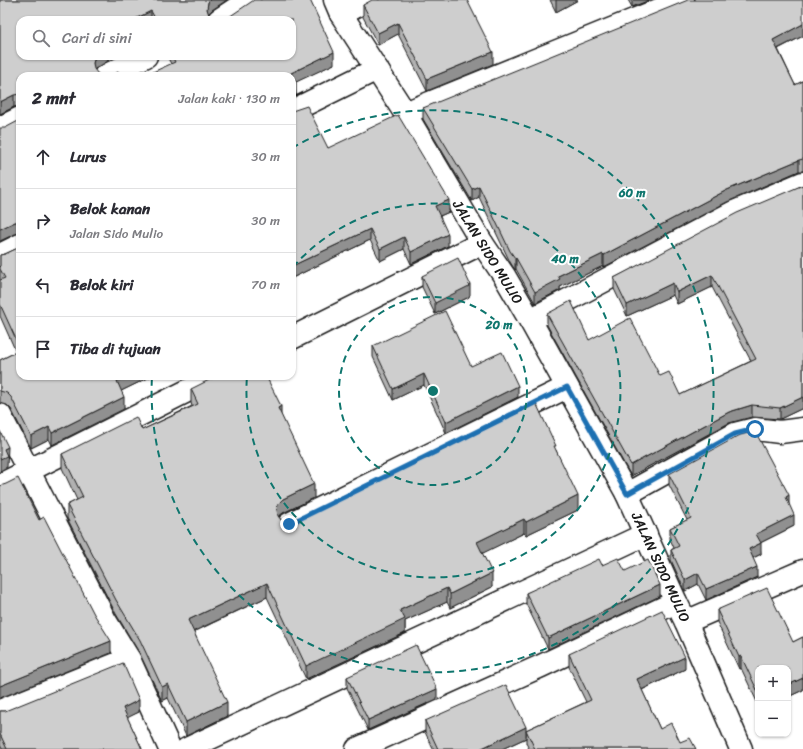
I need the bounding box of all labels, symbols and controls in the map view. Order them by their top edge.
search box [16,16,296,60]
text: Cari di sini [62,25,132,51]
icon: search [30,27,52,49]
text: 2 mnt [32,83,75,113]
text: Jalan kaki · 130 m [178,87,280,110]
text: Lurus [70,144,106,170]
text: 30 m [251,145,280,168]
icon: ahead [32,146,54,168]
text: 60 m [618,182,646,204]
street label: JALAN SIDO MULIO [445,194,530,309]
text: Belok kanan [70,196,150,222]
text: 30 m [251,209,280,232]
icon: right [32,210,54,232]
text: Jalan Sido Mulio [70,222,163,245]
text: 40 m [550,248,579,270]
text: Belok kiri [70,272,133,298]
text: 70 m [251,273,280,296]
icon: left [32,274,54,296]
text: 20 m [485,314,513,336]
text: Tiba di tujuan [70,336,161,362]
icon: arrive [32,338,54,360]
centre of rings [426,384,440,398]
route start [746,420,764,438]
street label: JALAN SIDO MULIO [624,507,697,627]
route end [280,515,298,533]
map controls [755,665,791,737]
button: + [755,665,791,701]
button: − [755,701,791,737]

